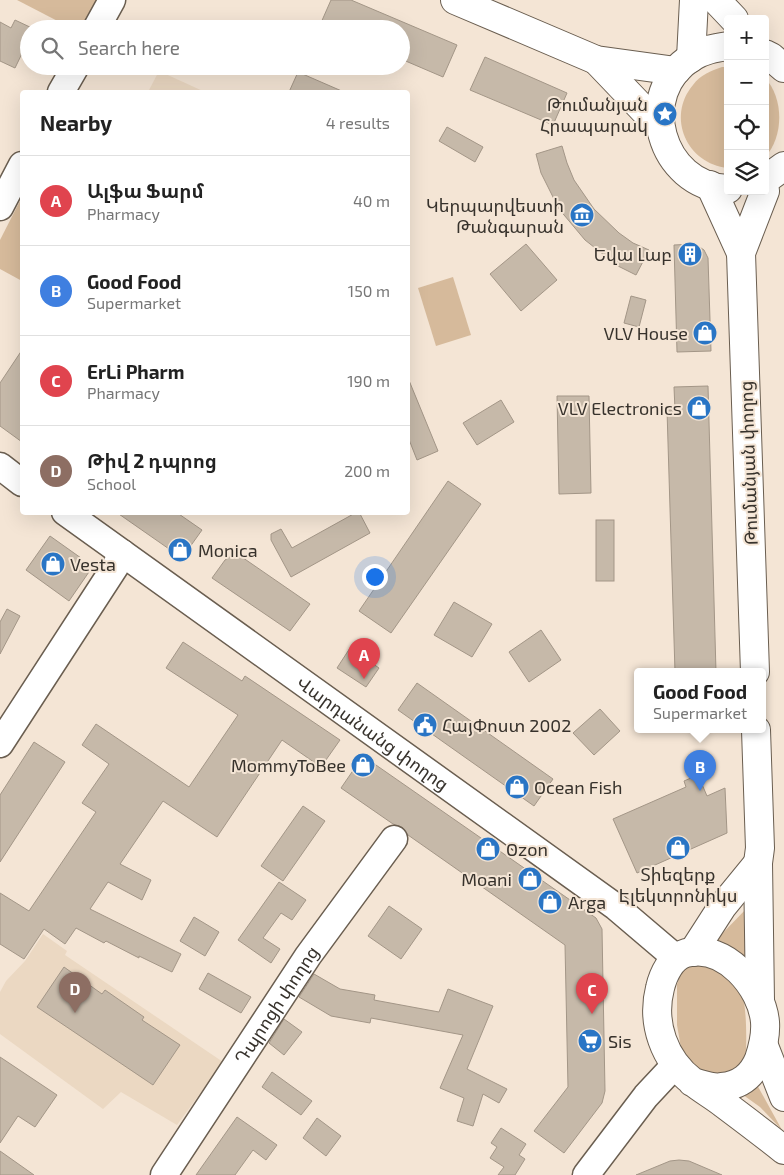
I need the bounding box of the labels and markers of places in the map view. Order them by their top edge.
place label: Թումանյան Հրապարակ [540,93,648,136]
place icon: Թումանյան Հրապարակ [652,101,678,127]
place label: Կերպարվեստի Թանգարան [426,194,564,237]
museum icon: Կերպարվեստի Թանգարան [569,202,595,228]
building icon: Եվա Լաբ [677,241,703,267]
place label: Եվա Լաբ [593,243,672,265]
shop icon: VLV House [692,320,718,346]
place label: VLV House [603,322,688,344]
shop icon: VLV Electronics [686,395,712,421]
place label: VLV Electronics [558,397,682,419]
shop icon: Monica [167,537,193,563]
place label: Monica [198,539,258,561]
shop icon: Vesta [40,551,66,577]
place label: Vesta [70,553,116,575]
pin: A [348,638,380,679]
public building icon: ՀայՓոստ 2002 [412,712,438,738]
place label: ՀայՓոստ 2002 [442,714,571,736]
pin: B [684,750,716,791]
shop icon: MommyToBee [350,752,376,778]
place label: MommyToBee [231,754,346,776]
shop icon: Ocean Fish [504,774,530,800]
place label: Ocean Fish [534,776,622,798]
shop icon: Տիեզերք Էլեկտրոնիկս [665,835,691,861]
shop icon: Ozon [475,836,501,862]
place label: Ozon [506,838,548,860]
place label: Տիեզերք Էլեկտրոնիկս [619,863,737,906]
shop icon: Moani [517,866,543,892]
place label: Moani [461,868,512,890]
shop icon: Arga [537,889,563,915]
place label: Arga [568,891,606,913]
pin: D [59,972,91,1013]
pin: C [576,973,608,1014]
supermarket icon: Sis [577,1028,603,1054]
place label: Sis [608,1030,632,1052]

